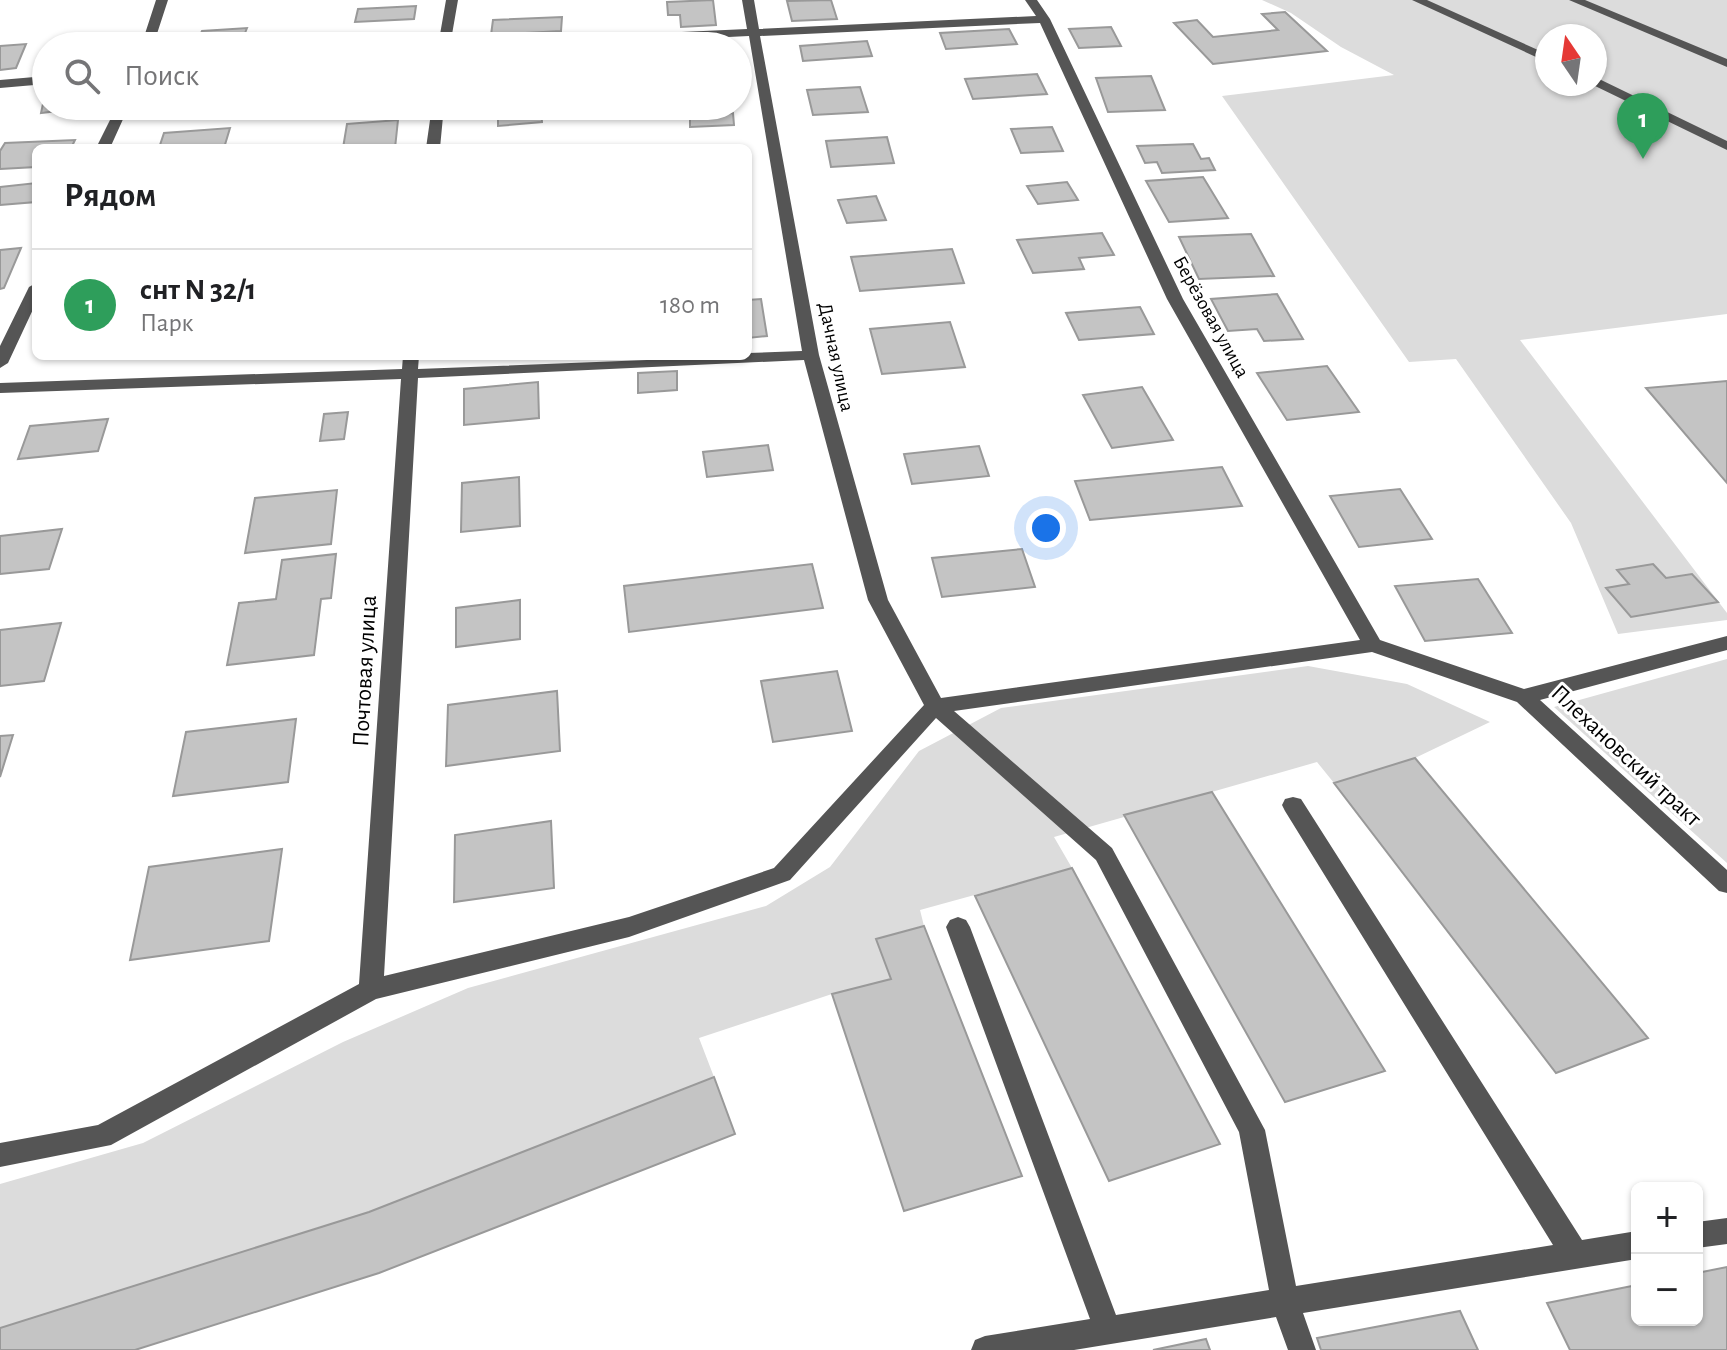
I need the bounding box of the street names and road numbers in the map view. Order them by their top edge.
street label: Берёзовая улица [1169,253,1253,381]
street label: Дачная улица [815,301,857,413]
street label: Почтовая улица [349,595,381,747]
street label: Плехановский тракт [1546,681,1706,832]

